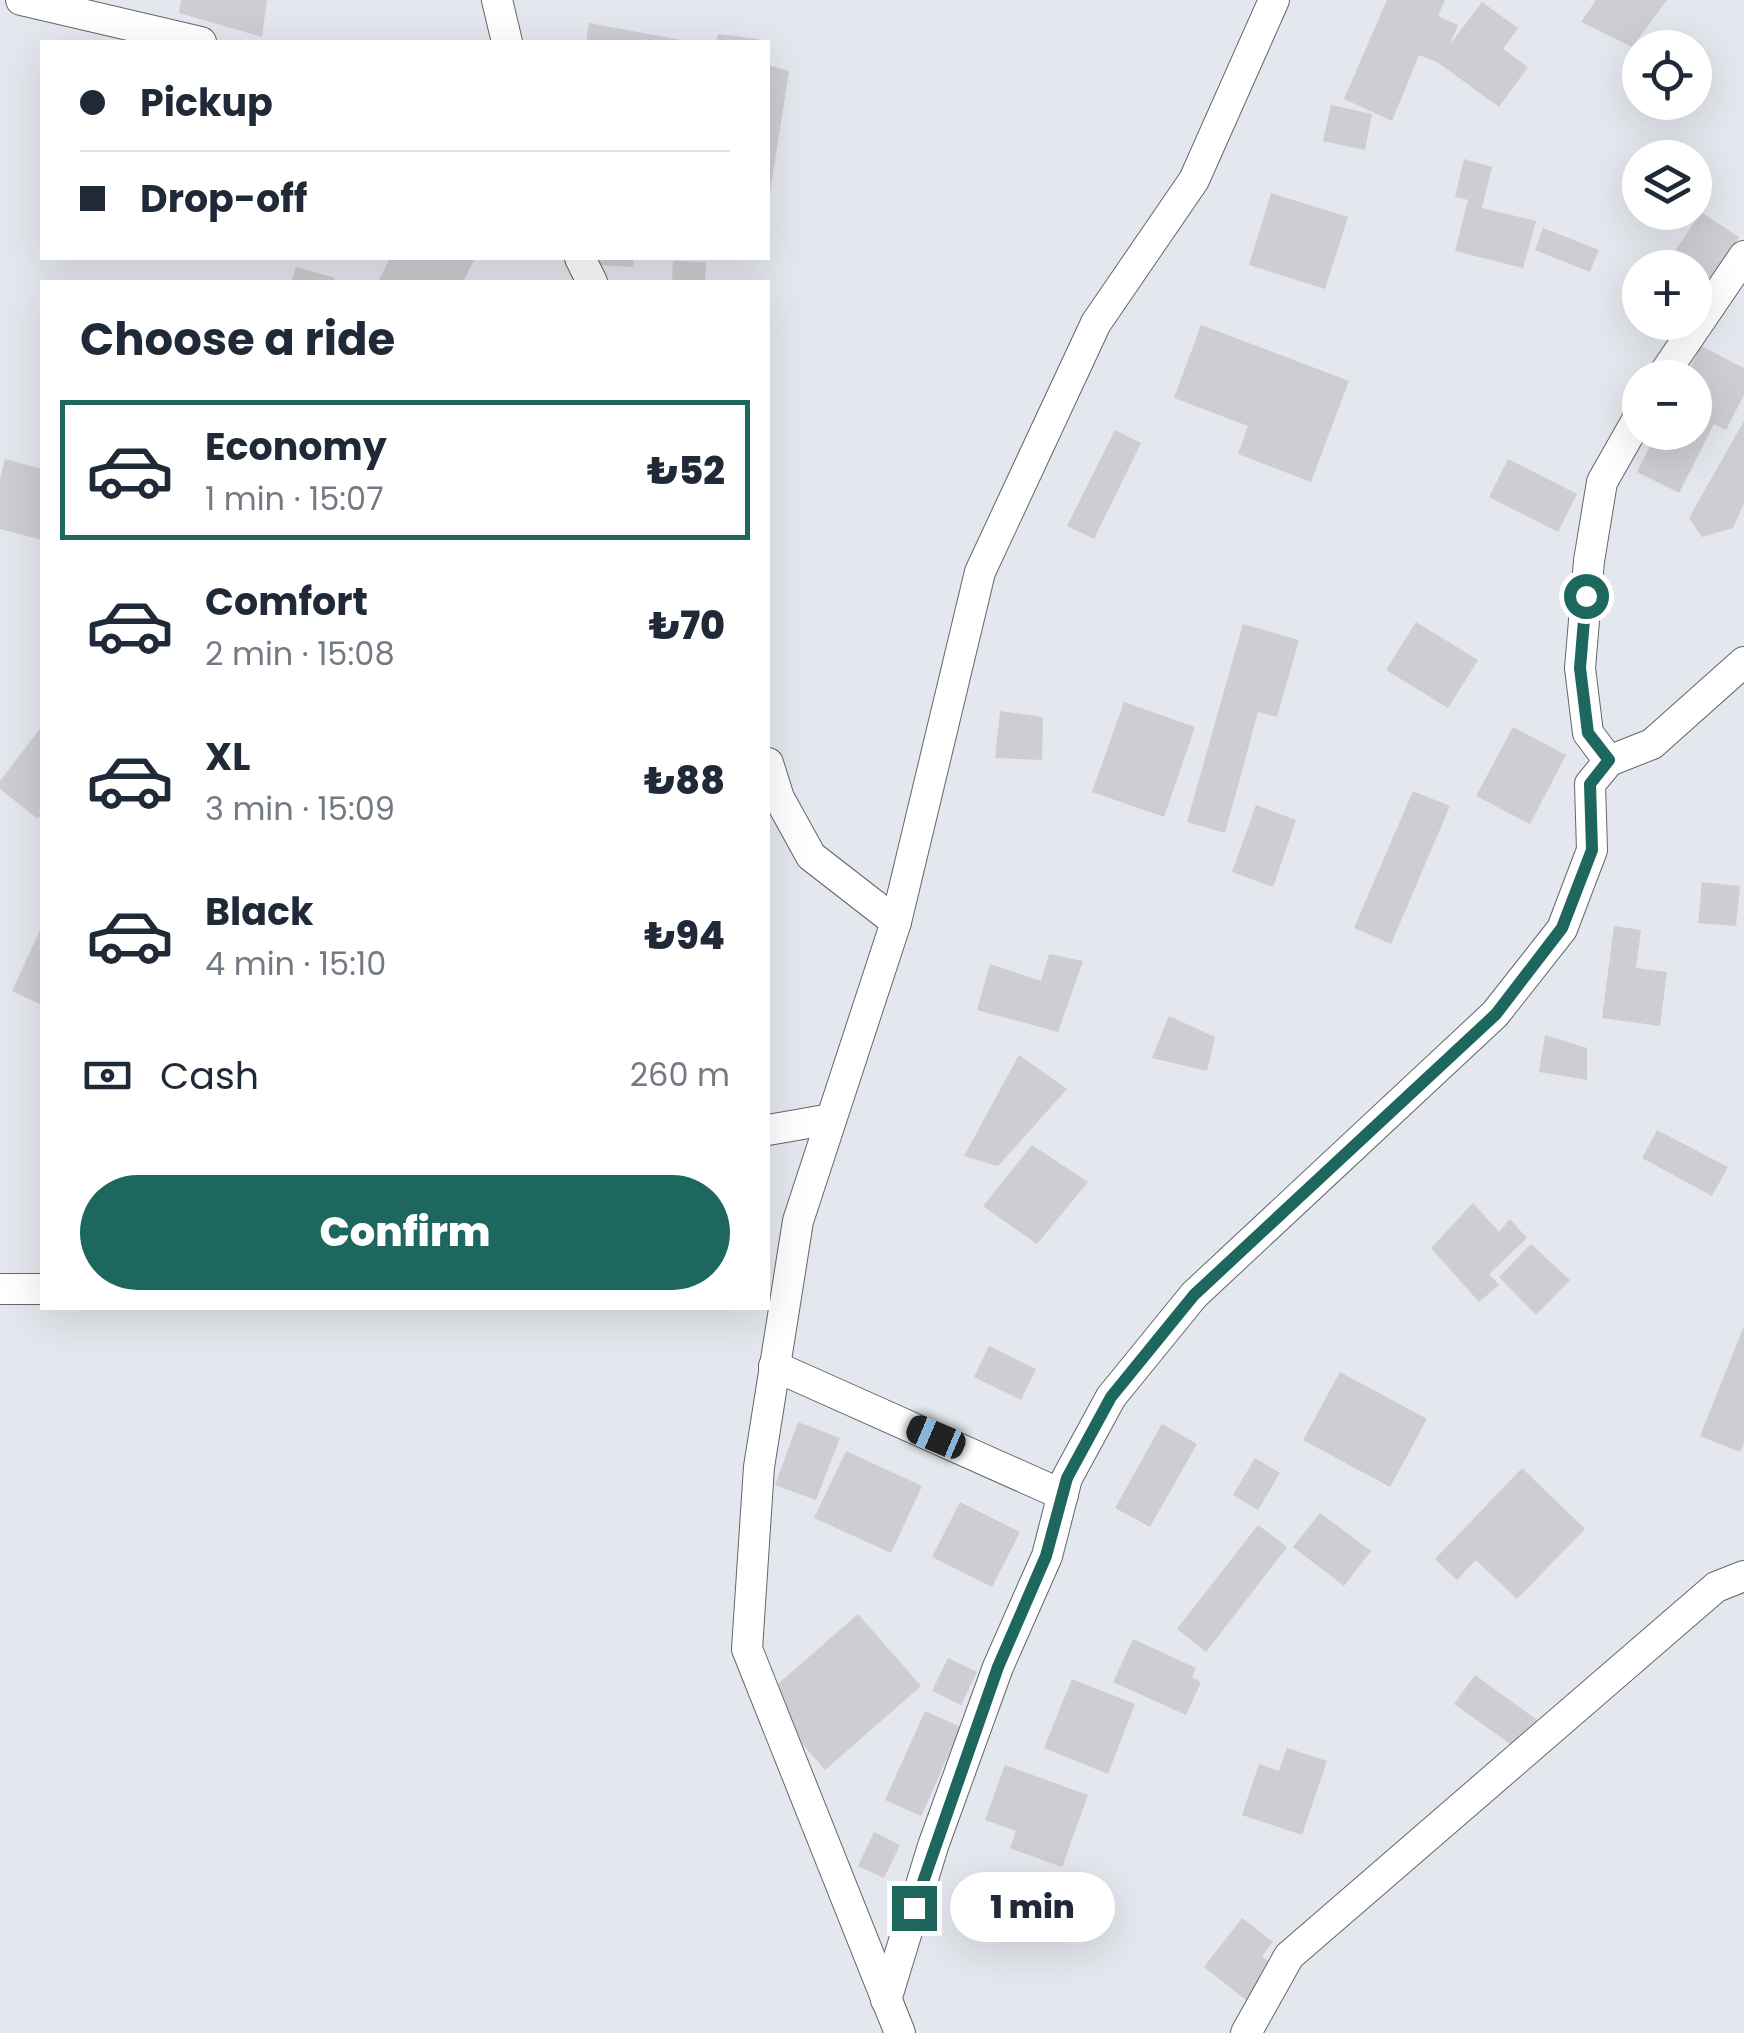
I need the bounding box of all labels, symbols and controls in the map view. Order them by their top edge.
map controls [1622,30,1712,450]
button: locate [1622,30,1712,120]
text: Pickup [140,76,273,129]
button: layers [1622,140,1712,230]
text: Drop-off [140,172,308,225]
button: + [1622,250,1712,340]
text: Choose a ride [80,308,395,371]
button: − [1622,360,1712,450]
text: Economy [205,420,387,473]
icon: car [85,425,175,515]
text: ₺52 [647,444,725,497]
text: 1 min · 15:07 [205,476,384,521]
route start [1564,574,1609,619]
text: Comfort [205,575,368,628]
icon: car [85,580,175,670]
text: ₺70 [649,599,725,652]
text: 2 min · 15:08 [205,631,395,676]
text: XL [205,730,250,783]
icon: car [85,735,175,825]
text: ₺88 [644,754,725,807]
text: 3 min · 15:09 [205,786,395,831]
text: Black [205,885,314,938]
icon: car [85,890,175,980]
text: ₺94 [644,909,725,962]
text: 4 min · 15:10 [205,941,386,986]
icon: cash [80,1048,135,1103]
text: Cash [160,1049,259,1102]
text: 260 m [630,1052,730,1097]
button: Confirm [80,1175,730,1290]
car [903,1411,969,1463]
callout: 1 min [949,1873,1114,1943]
text: 1 min [990,1884,1075,1929]
route end [892,1886,937,1931]

